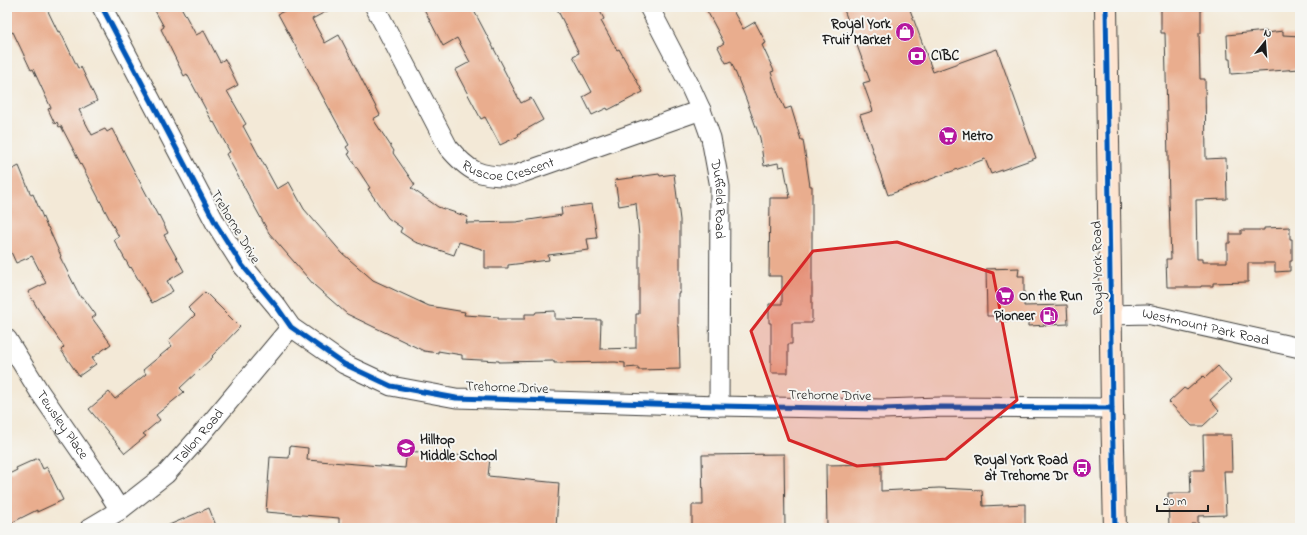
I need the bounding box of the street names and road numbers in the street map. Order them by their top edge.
street label: Ruscoe Crescent [461,151,557,167]
street label: Duffield Road [704,157,731,239]
street label: Trehorne Drive [205,186,266,269]
street label: Royal York Road [1087,221,1110,315]
street label: Westmount Park Road [1140,303,1271,351]
street label: Trehorne Drive [465,376,549,400]
street label: Trehorne Drive [788,385,872,407]
street label: Tewsley Place [31,386,94,464]
street label: Tallon Road [168,404,229,470]

